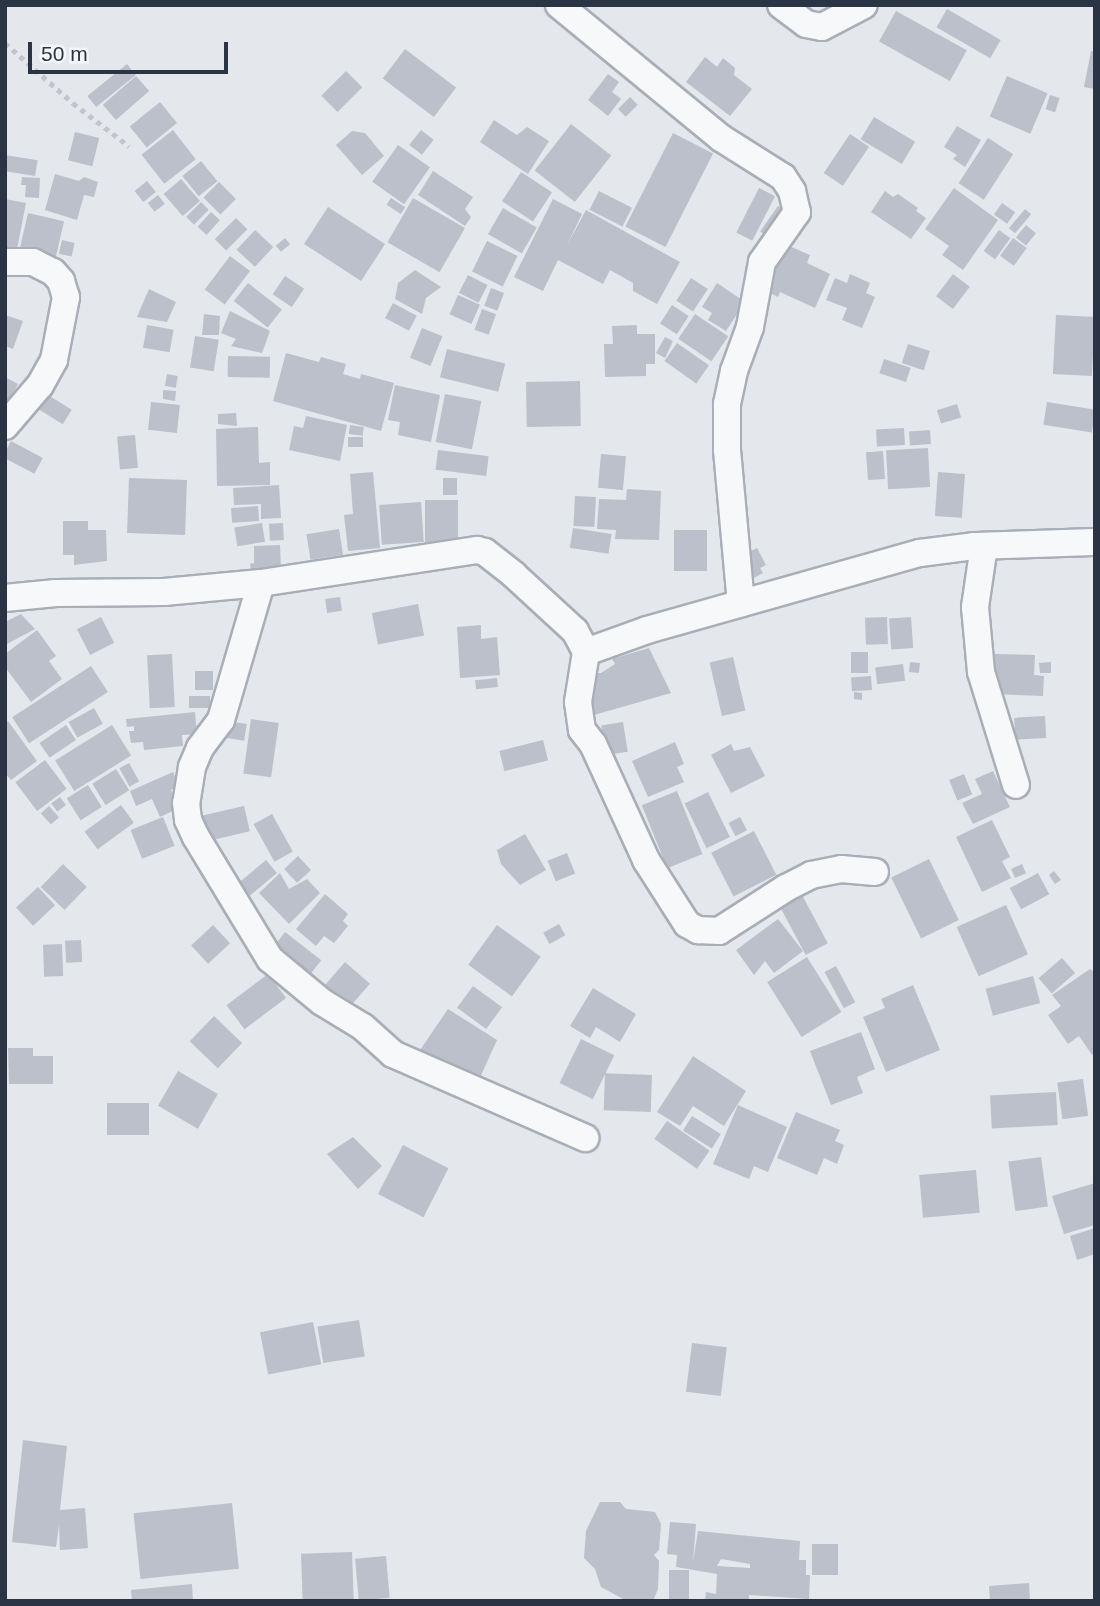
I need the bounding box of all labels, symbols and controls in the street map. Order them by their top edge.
scale bar [32,28,231,72]
text: 50 m [41,42,88,65]

